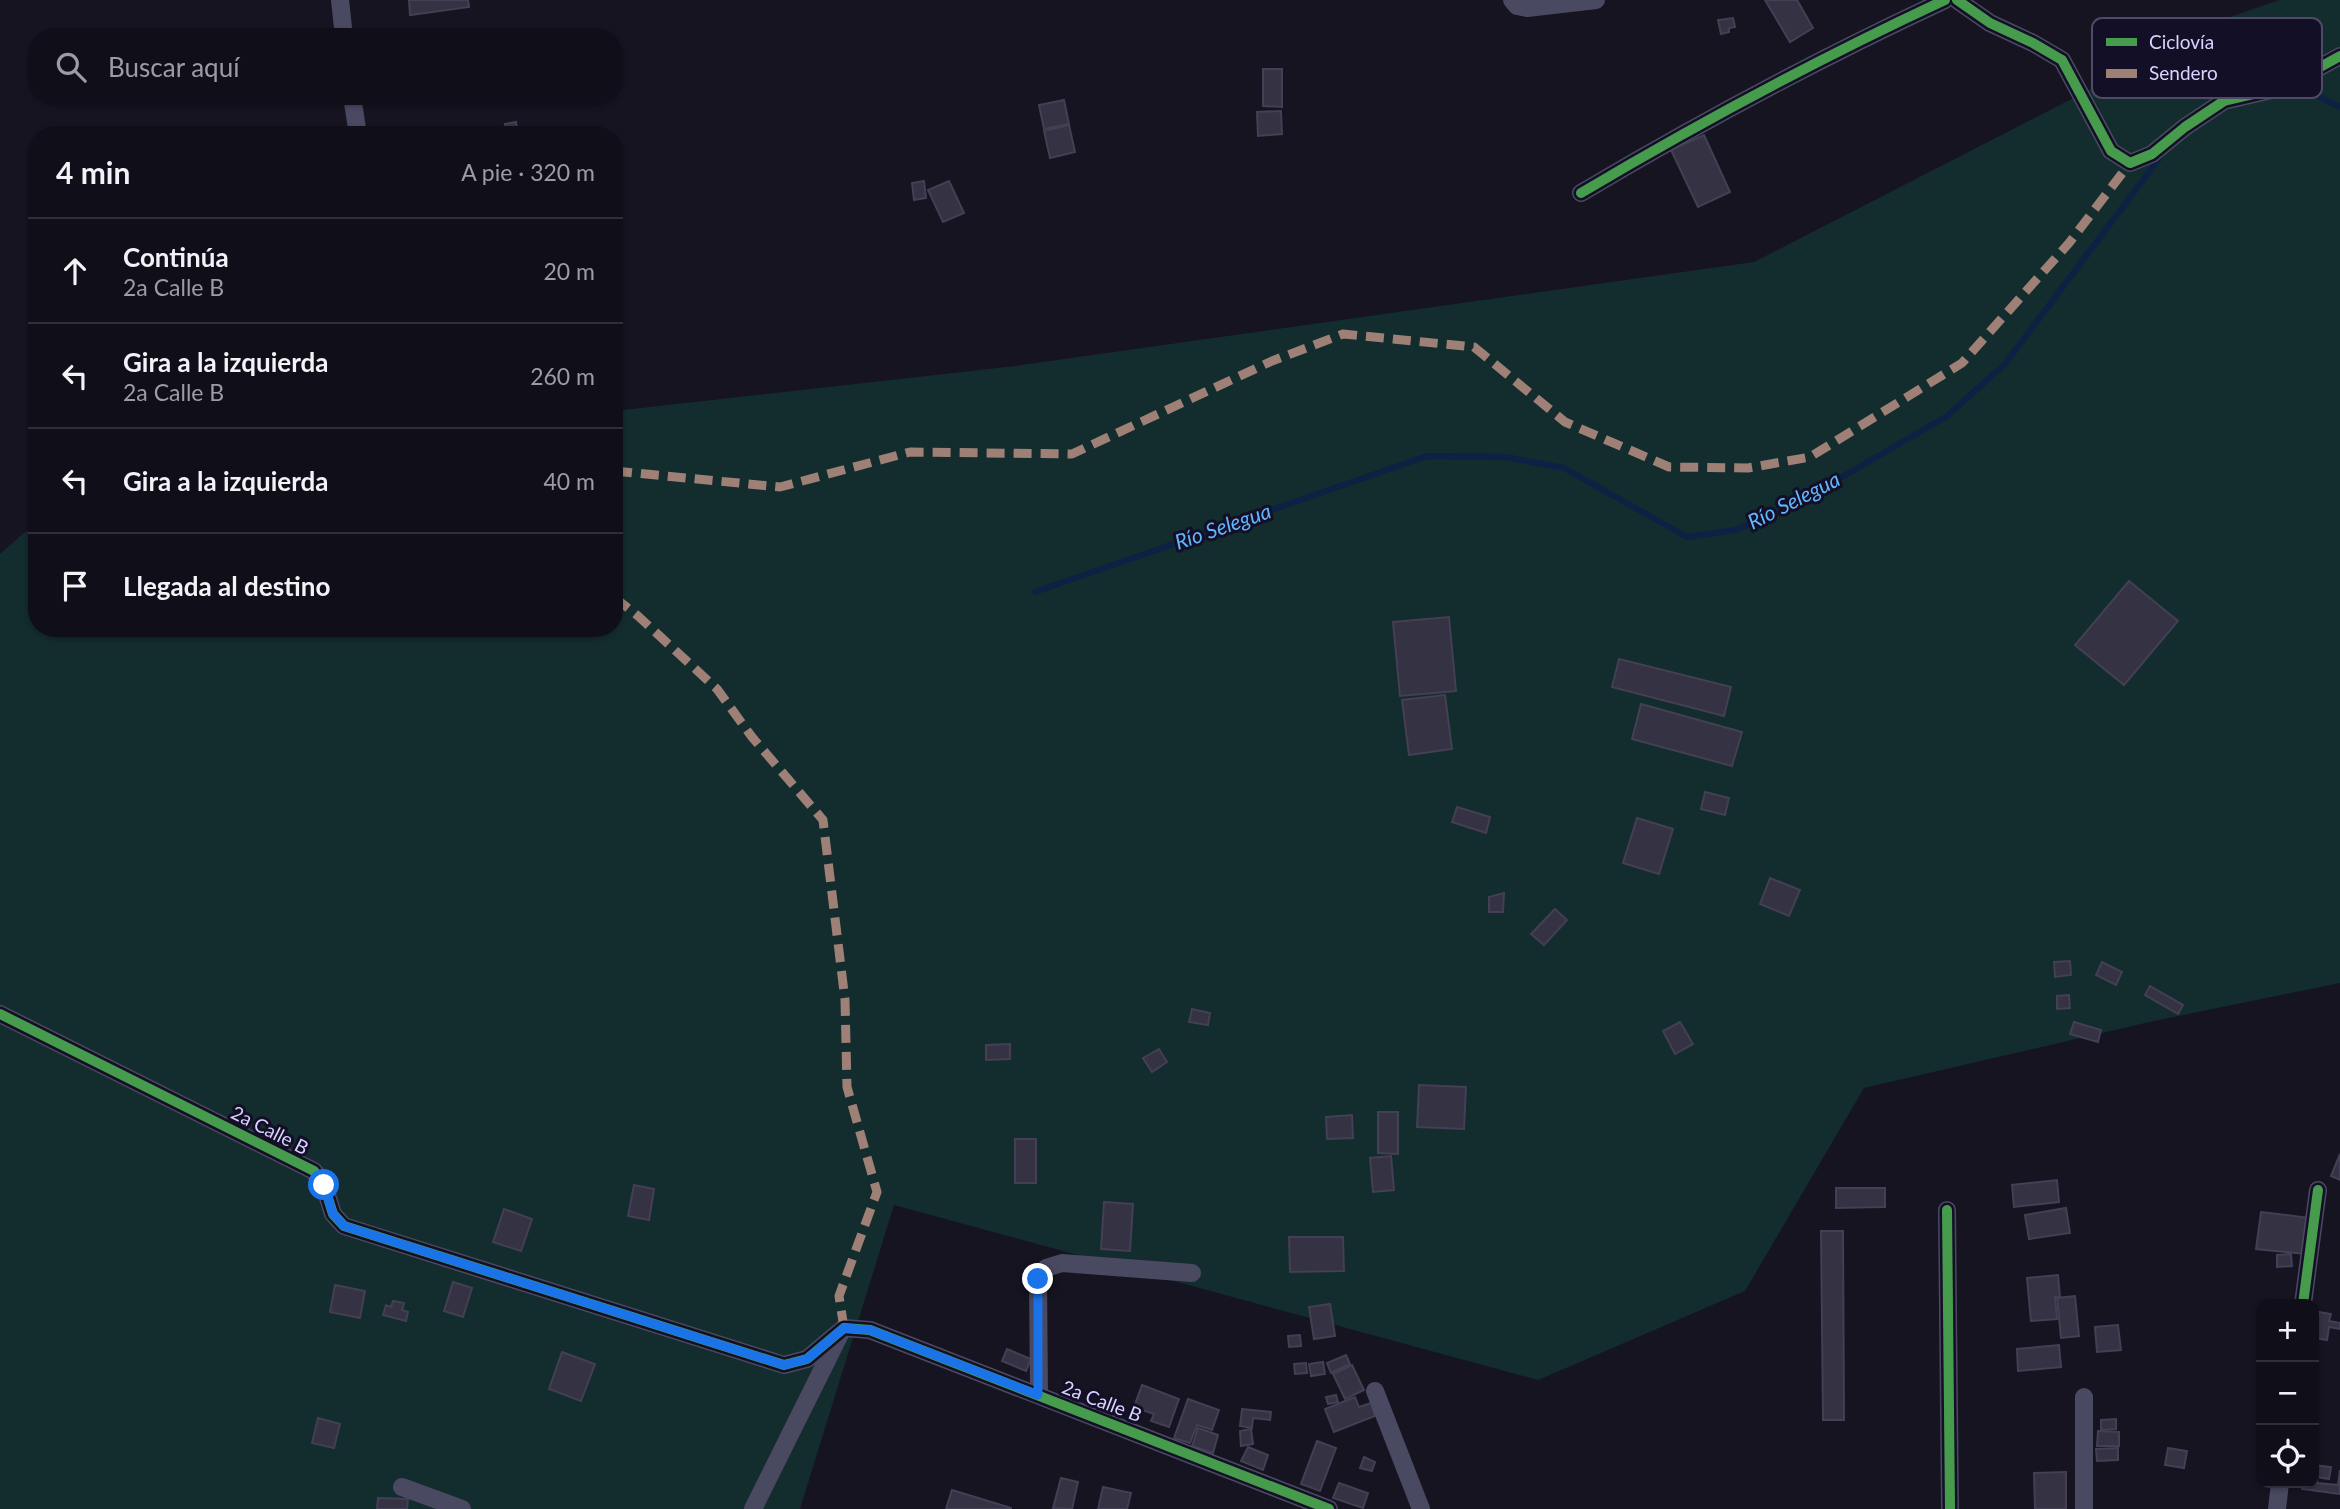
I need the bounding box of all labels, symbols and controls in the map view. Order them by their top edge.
legend [2092,18,2322,98]
search box [28,28,623,105]
text: Ciclovía [2149,30,2214,53]
icon: search [52,48,90,86]
text: Buscar aquí [108,51,239,83]
text: Sendero [2149,61,2218,84]
text: 4 min [56,154,130,190]
text: A pie · 320 m [461,158,595,186]
text: Continúa [123,241,229,273]
icon: ahead [56,252,94,290]
text: 20 m [544,257,595,285]
text: 2a Calle B [123,273,224,301]
text: Gira a la izquierda [123,346,329,378]
icon: left [56,357,94,395]
text: 260 m [530,362,595,390]
text: 2a Calle B [123,378,224,406]
icon: left [56,462,94,500]
text: Gira a la izquierda [123,465,329,497]
water label: Río Selegua [1743,466,1844,534]
text: 40 m [544,467,595,495]
water label: Río Selegua [1171,497,1274,554]
icon: arrive [56,567,94,605]
text: Llegada al destino [123,570,330,602]
street label: 2a Calle B [228,1100,313,1159]
route start [308,1169,339,1200]
route end [1022,1263,1053,1294]
map controls [2256,1299,2319,1488]
button: + [2256,1299,2319,1362]
button: − [2256,1362,2319,1425]
street label: 2a Calle B [1059,1375,1145,1426]
button: locate [2256,1425,2319,1488]

